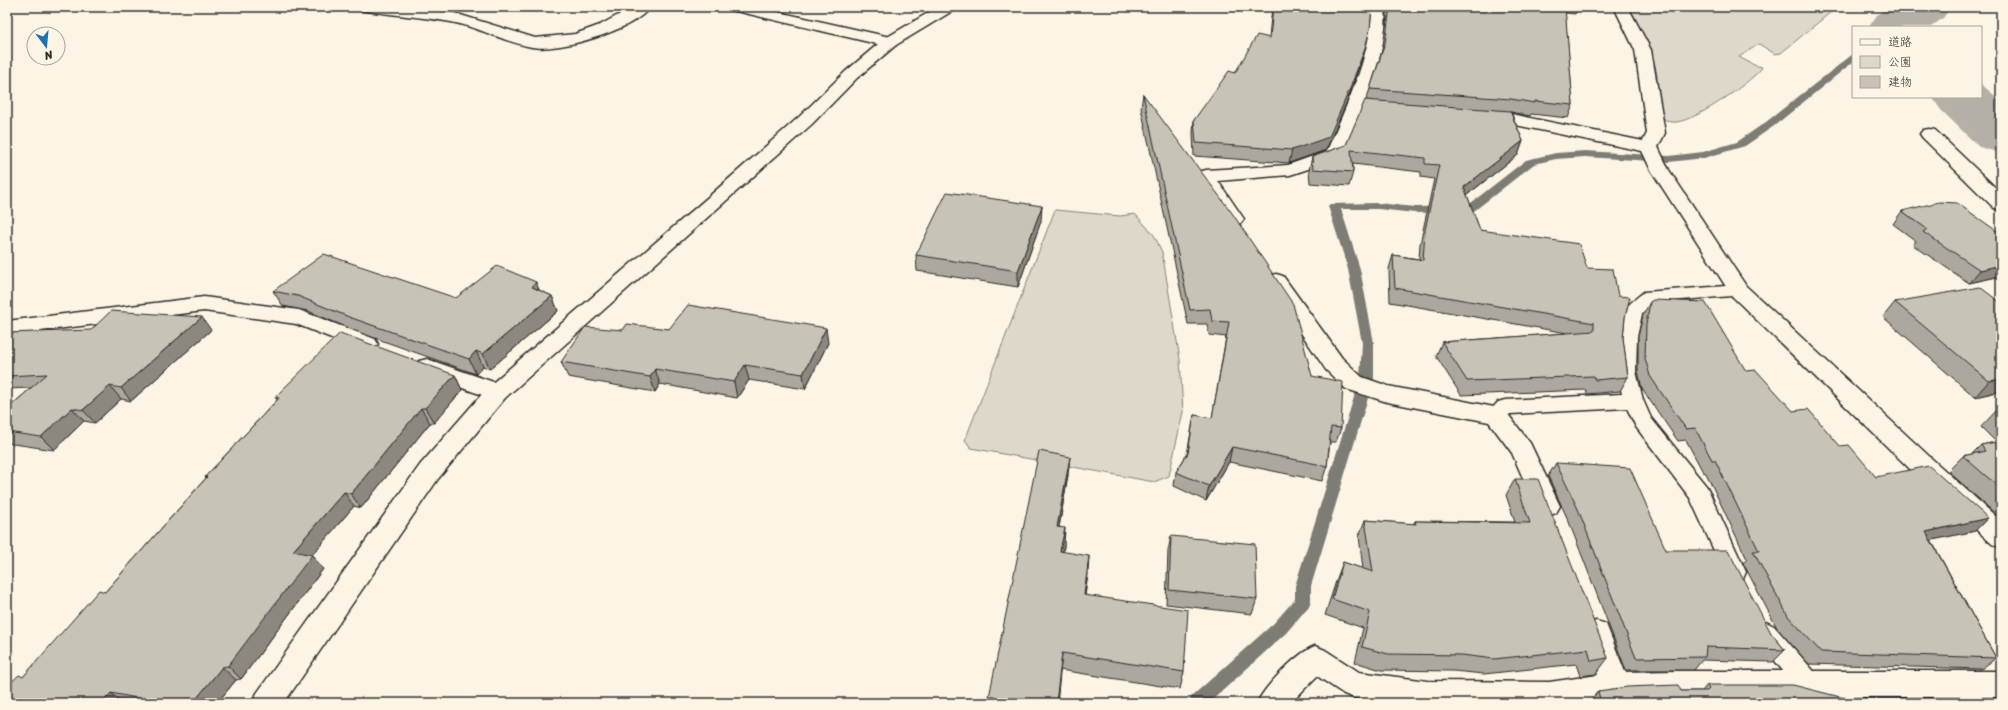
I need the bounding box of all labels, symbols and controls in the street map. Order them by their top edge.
north arrow [26,26,66,66]
legend [1852,26,1982,98]
text: 道路 [1888,31,1912,53]
text: N [42,45,56,65]
text: 公園 [1888,51,1912,73]
text: 建物 [1888,71,1912,93]

